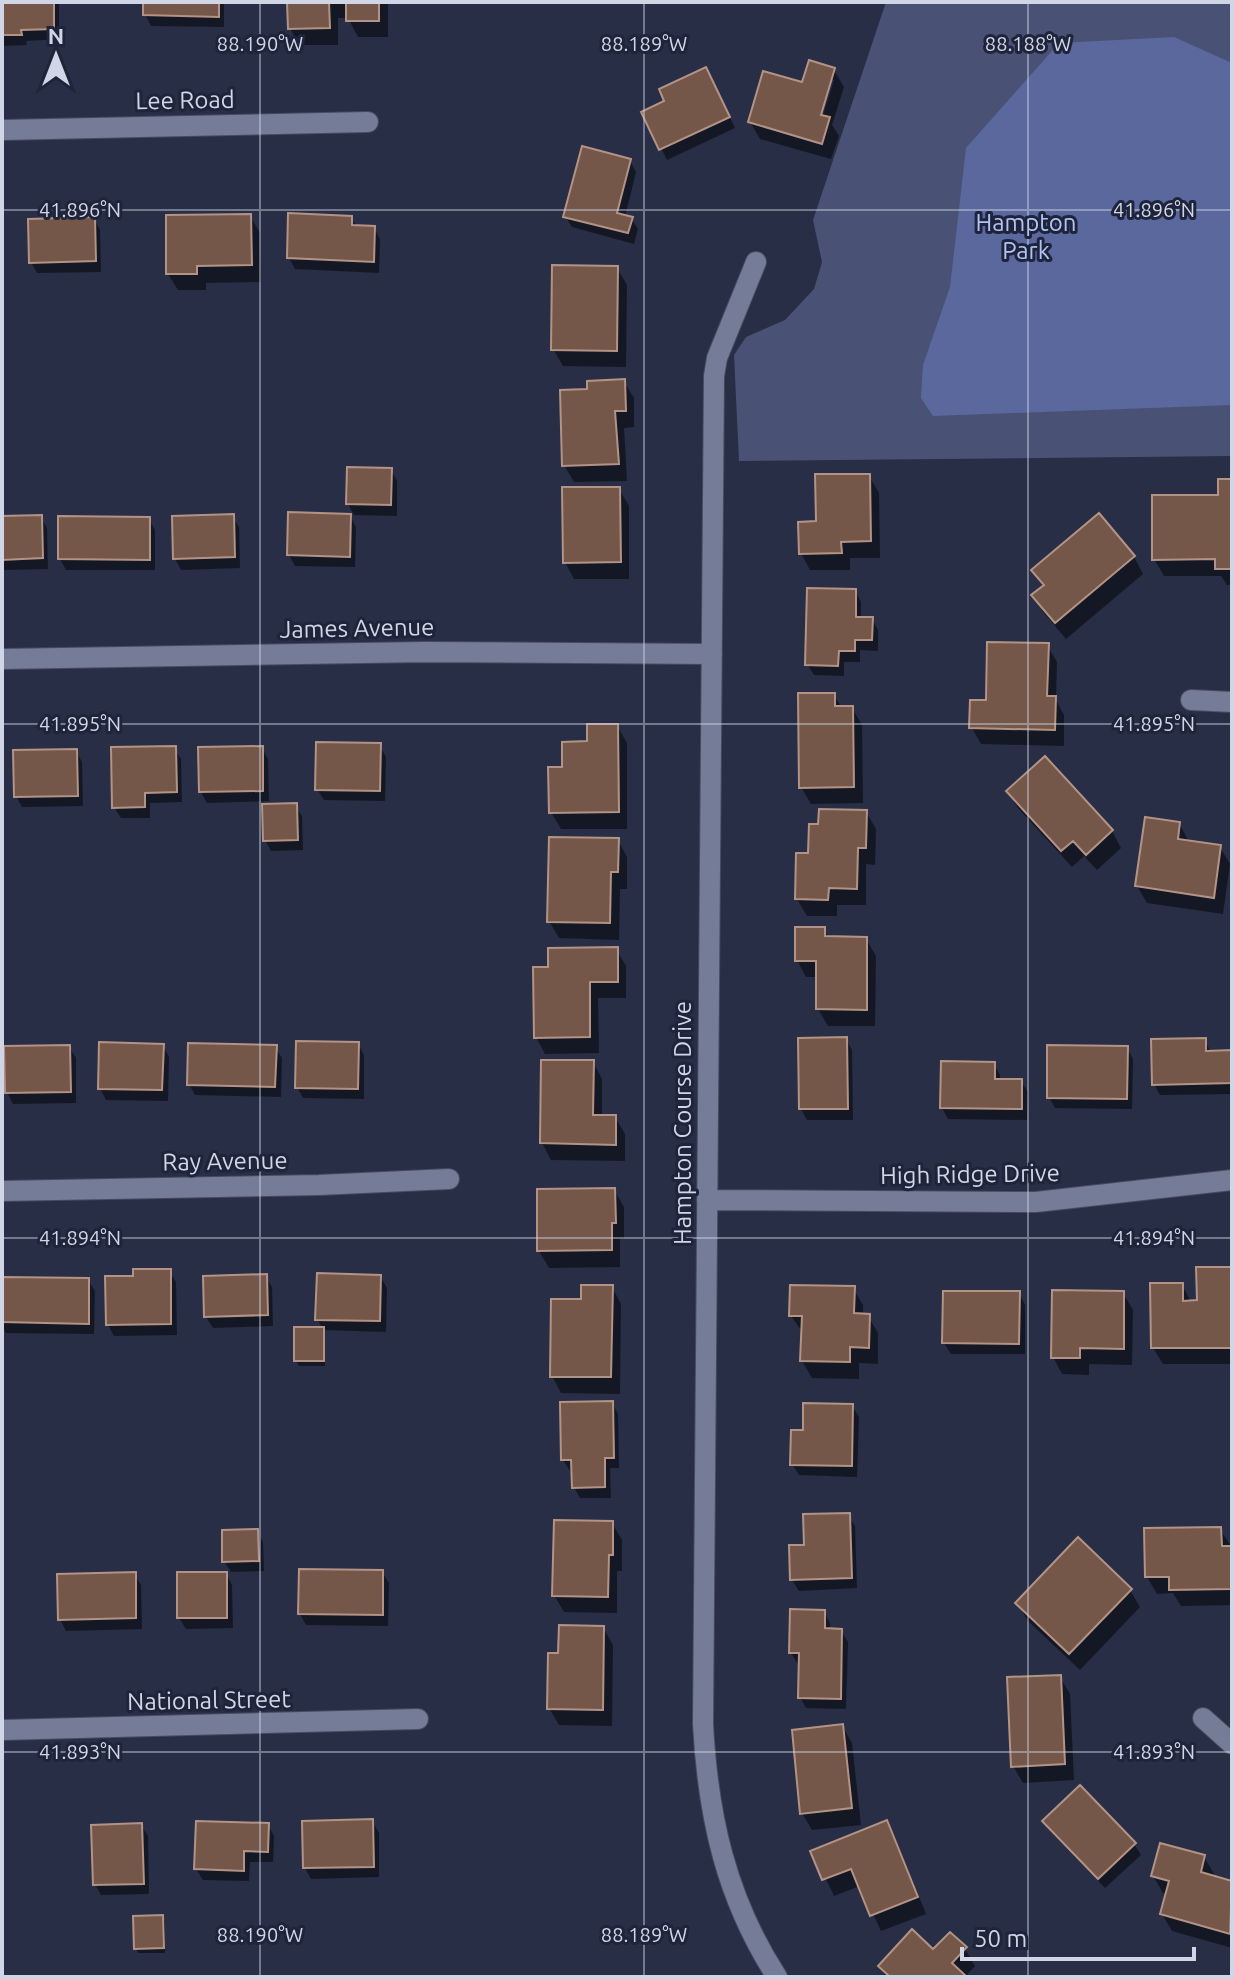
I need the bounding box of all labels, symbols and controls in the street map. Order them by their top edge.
north arrow [16,16,96,96]
text: N [48,23,64,48]
text: 88.190°W [217,32,303,55]
text: 88.189°W [601,32,687,55]
text: 88.188°W [985,32,1071,55]
street label: Lee Road [135,86,235,114]
text: 41.896°N [39,198,121,221]
text: 41.896°N [1113,198,1195,221]
park label: Hampton Park [976,209,1076,264]
street label: James Avenue [279,613,435,643]
text: 41.895°N [39,712,121,735]
text: 41.895°N [1113,712,1195,735]
street label: Hampton Course Drive [669,1001,696,1245]
street label: Ray Avenue [162,1146,288,1176]
street label: High Ridge Drive [880,1159,1060,1189]
text: 41.894°N [39,1226,121,1249]
text: 41.894°N [1113,1226,1195,1249]
street label: National Street [127,1685,292,1715]
text: 41.893°N [39,1740,121,1763]
text: 41.893°N [1113,1740,1195,1763]
scale bar [962,1911,1194,1961]
text: 88.190°W [217,1923,303,1946]
text: 88.189°W [601,1923,687,1946]
text: 50 m [974,1925,1027,1952]

